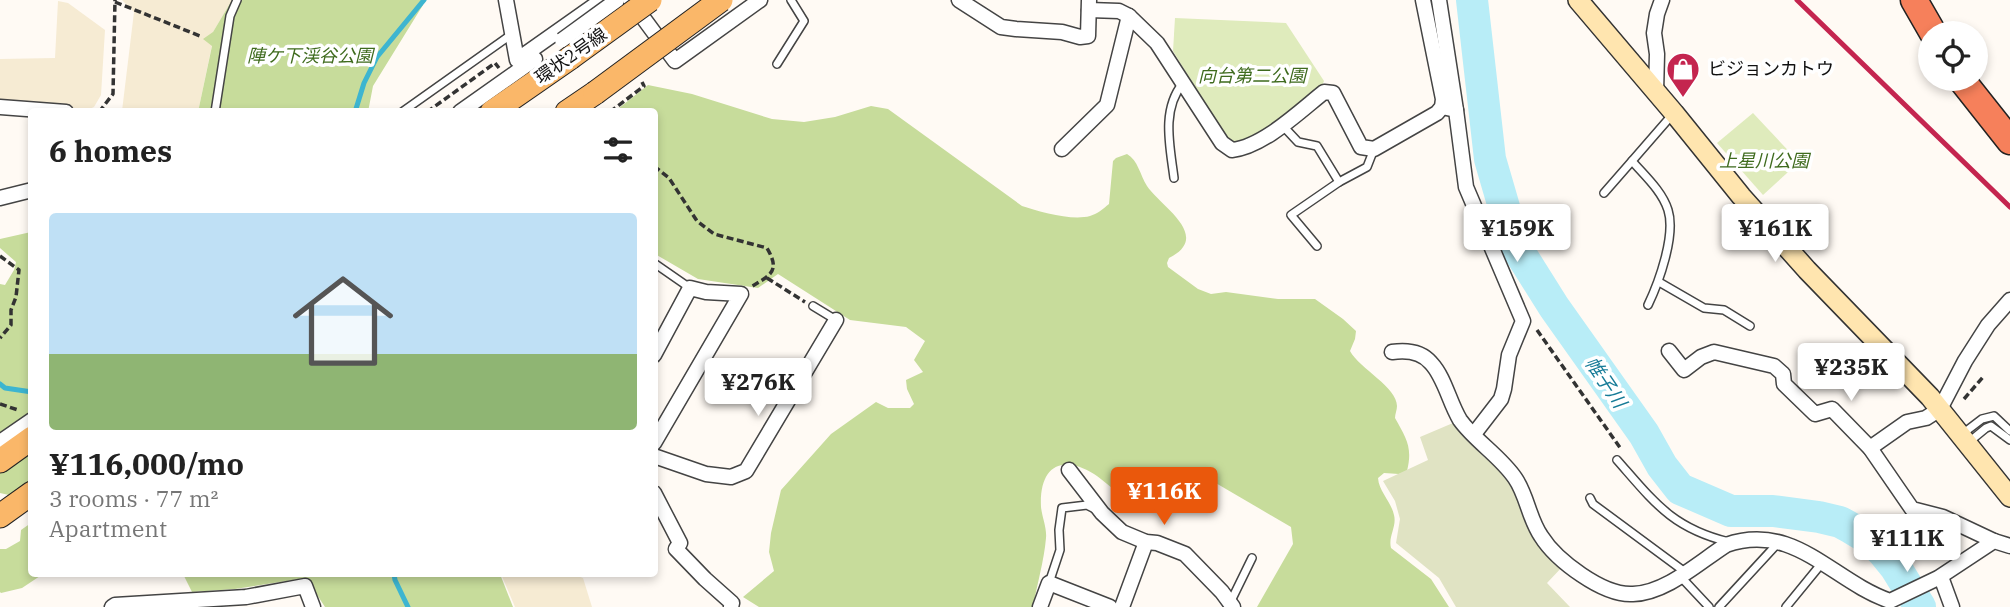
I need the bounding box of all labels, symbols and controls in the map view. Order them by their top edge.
map controls [1918,21,1988,91]
button: locate [1918,21,1988,91]
street label: 環状2号線 [530,22,611,89]
park label: 陣ケ下渓谷公園 [247,44,376,67]
shop icon: ビジョンカトウ [1664,50,1702,99]
place label: ビジョンカトウ [1708,57,1834,80]
park label: 向台第二公園 [1198,64,1309,87]
text: 6 homes [49,131,172,170]
icon: filters [599,131,637,169]
park label: 上星川公園 [1719,149,1812,172]
pin: ¥159K [1468,204,1566,264]
pin: ¥161K [1726,204,1824,264]
text: ¥159K [1480,212,1554,242]
text: ¥161K [1738,212,1812,242]
icon: home [280,258,406,384]
pin: ¥235K [1802,344,1900,403]
text: ¥235K [1814,351,1888,381]
water label: 帷子川 [1580,352,1633,414]
pin: ¥276K [709,358,807,418]
text: ¥276K [721,366,795,396]
text: ¥116,000/mo [49,444,244,483]
pin: ¥116K [1115,468,1213,527]
text: ¥116K [1127,475,1201,505]
text: 3 rooms · 77 m² [49,483,219,513]
text: Apartment [49,513,167,543]
pin: ¥111K [1858,514,1956,574]
text: ¥111K [1870,522,1944,552]

